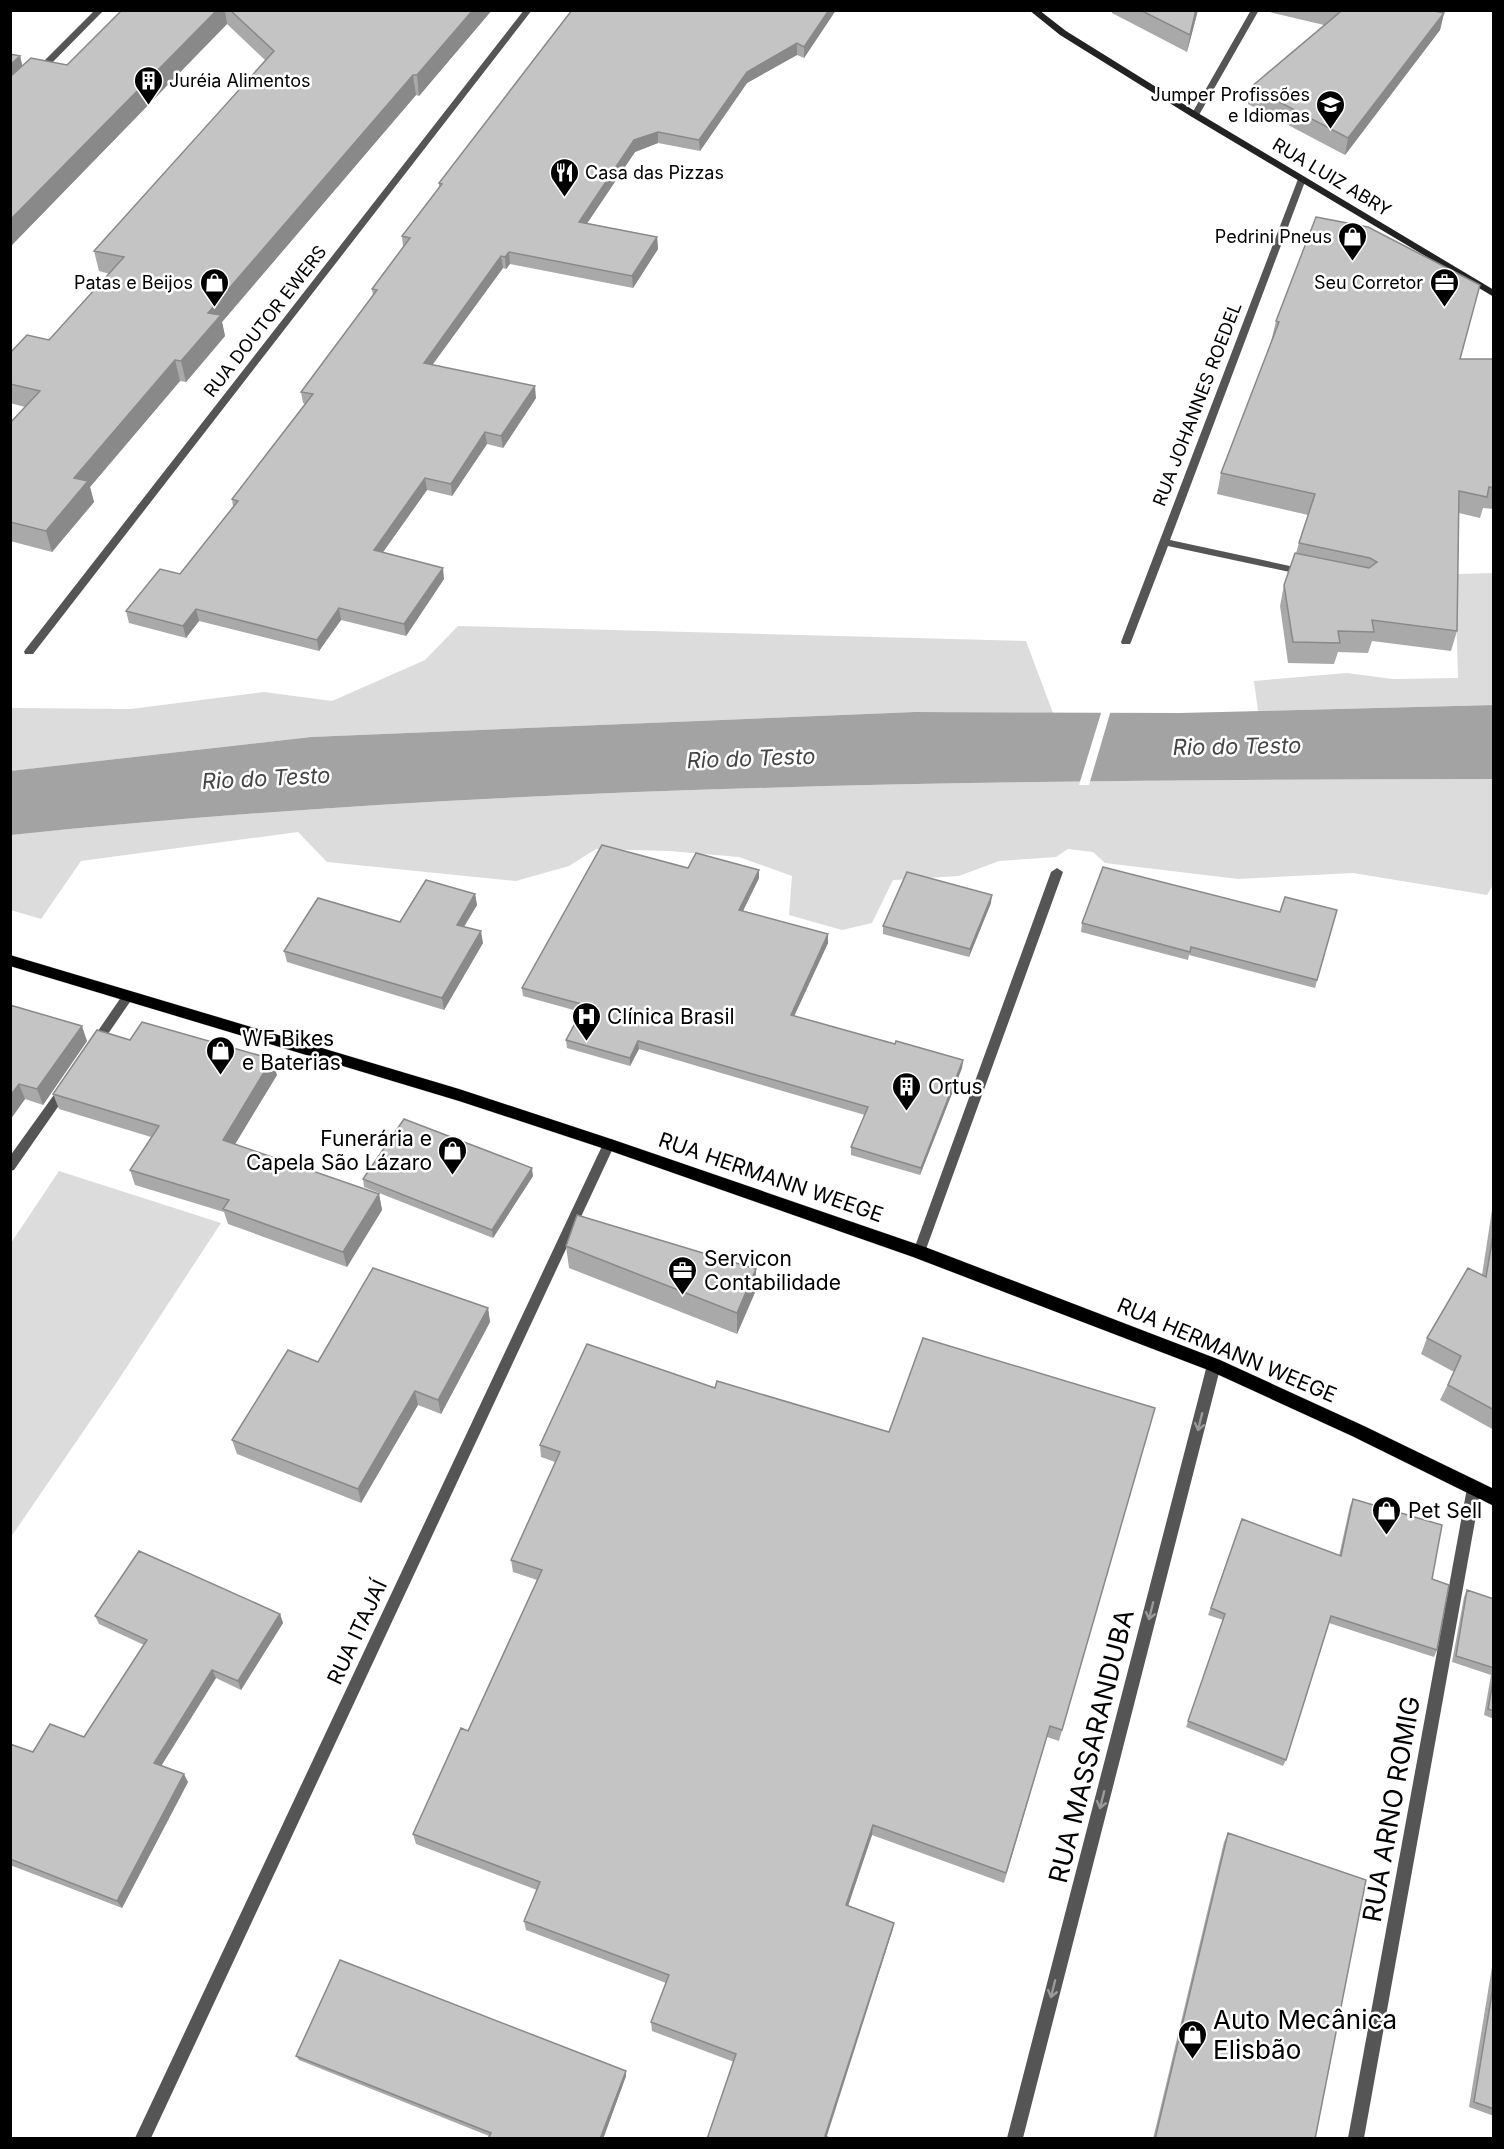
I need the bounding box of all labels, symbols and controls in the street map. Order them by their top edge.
building icon: Juréia Alimentos [132,64,164,106]
place label: Juréia Alimentos [169,70,310,91]
place label: Jumper Profissões e Idiomas [1150,84,1310,126]
school or university icon: Jumper Profissões e Idiomas [1315,88,1347,130]
street label: RUA LUIZ ABRY [1269,133,1395,221]
restaurant icon: Casa das Pizzas [548,156,580,198]
place label: Casa das Pizzas [585,162,724,183]
shop icon: Pedrini Pneus [1337,220,1369,262]
place label: Pedrini Pneus [1215,226,1332,247]
street label: RUA DOUTOR EWERS [199,241,331,401]
shop icon: Patas e Beijos [198,266,230,308]
office icon: Seu Corretor [1428,266,1460,308]
place label: Patas e Beijos [74,272,193,293]
place label: Seu Corretor [1314,272,1423,293]
street label: RUA JOHANNES ROEDEL [1148,299,1246,509]
water label: Rio do Testo [1172,732,1302,760]
water label: Rio do Testo [686,743,816,773]
water label: Rio do Testo [201,762,331,794]
hospital icon: Clínica Brasil [570,1000,602,1042]
place label: Clínica Brasil [607,1004,735,1029]
place label: WF Bikes e Baterias [242,1026,341,1075]
shop icon: WF Bikes e Baterias [205,1034,237,1076]
building icon: Ortus [891,1070,923,1112]
place label: Ortus [928,1074,983,1099]
place label: Funerária e Capela São Lázaro [246,1126,432,1175]
street label: RUA HERMANN WEEGE [655,1127,887,1227]
shop icon: Funerária e Capela São Lázaro [437,1134,469,1176]
place label: Servicon Contabilidade [704,1246,841,1295]
office icon: Servicon Contabilidade [667,1254,699,1296]
street label: RUA HERMANN WEEGE [1113,1292,1341,1408]
one-way arrow [1193,1412,1205,1431]
shop icon: Pet Sell [1371,1494,1403,1536]
place label: Pet Sell [1408,1498,1482,1523]
street label: RUA ITAJAÍ [321,1575,392,1688]
one-way arrow [1145,1601,1156,1620]
street label: RUA MASSARANDUBA [1042,1606,1140,1886]
street label: RUA ARNO ROMIG [1356,1694,1426,1924]
one-way arrow [1096,1790,1108,1809]
one-way arrow [1047,1979,1059,1998]
place label: Auto Mecânica Elisbão [1213,2004,1397,2065]
shop icon: Auto Mecânica Elisbão [1176,2018,1208,2060]

